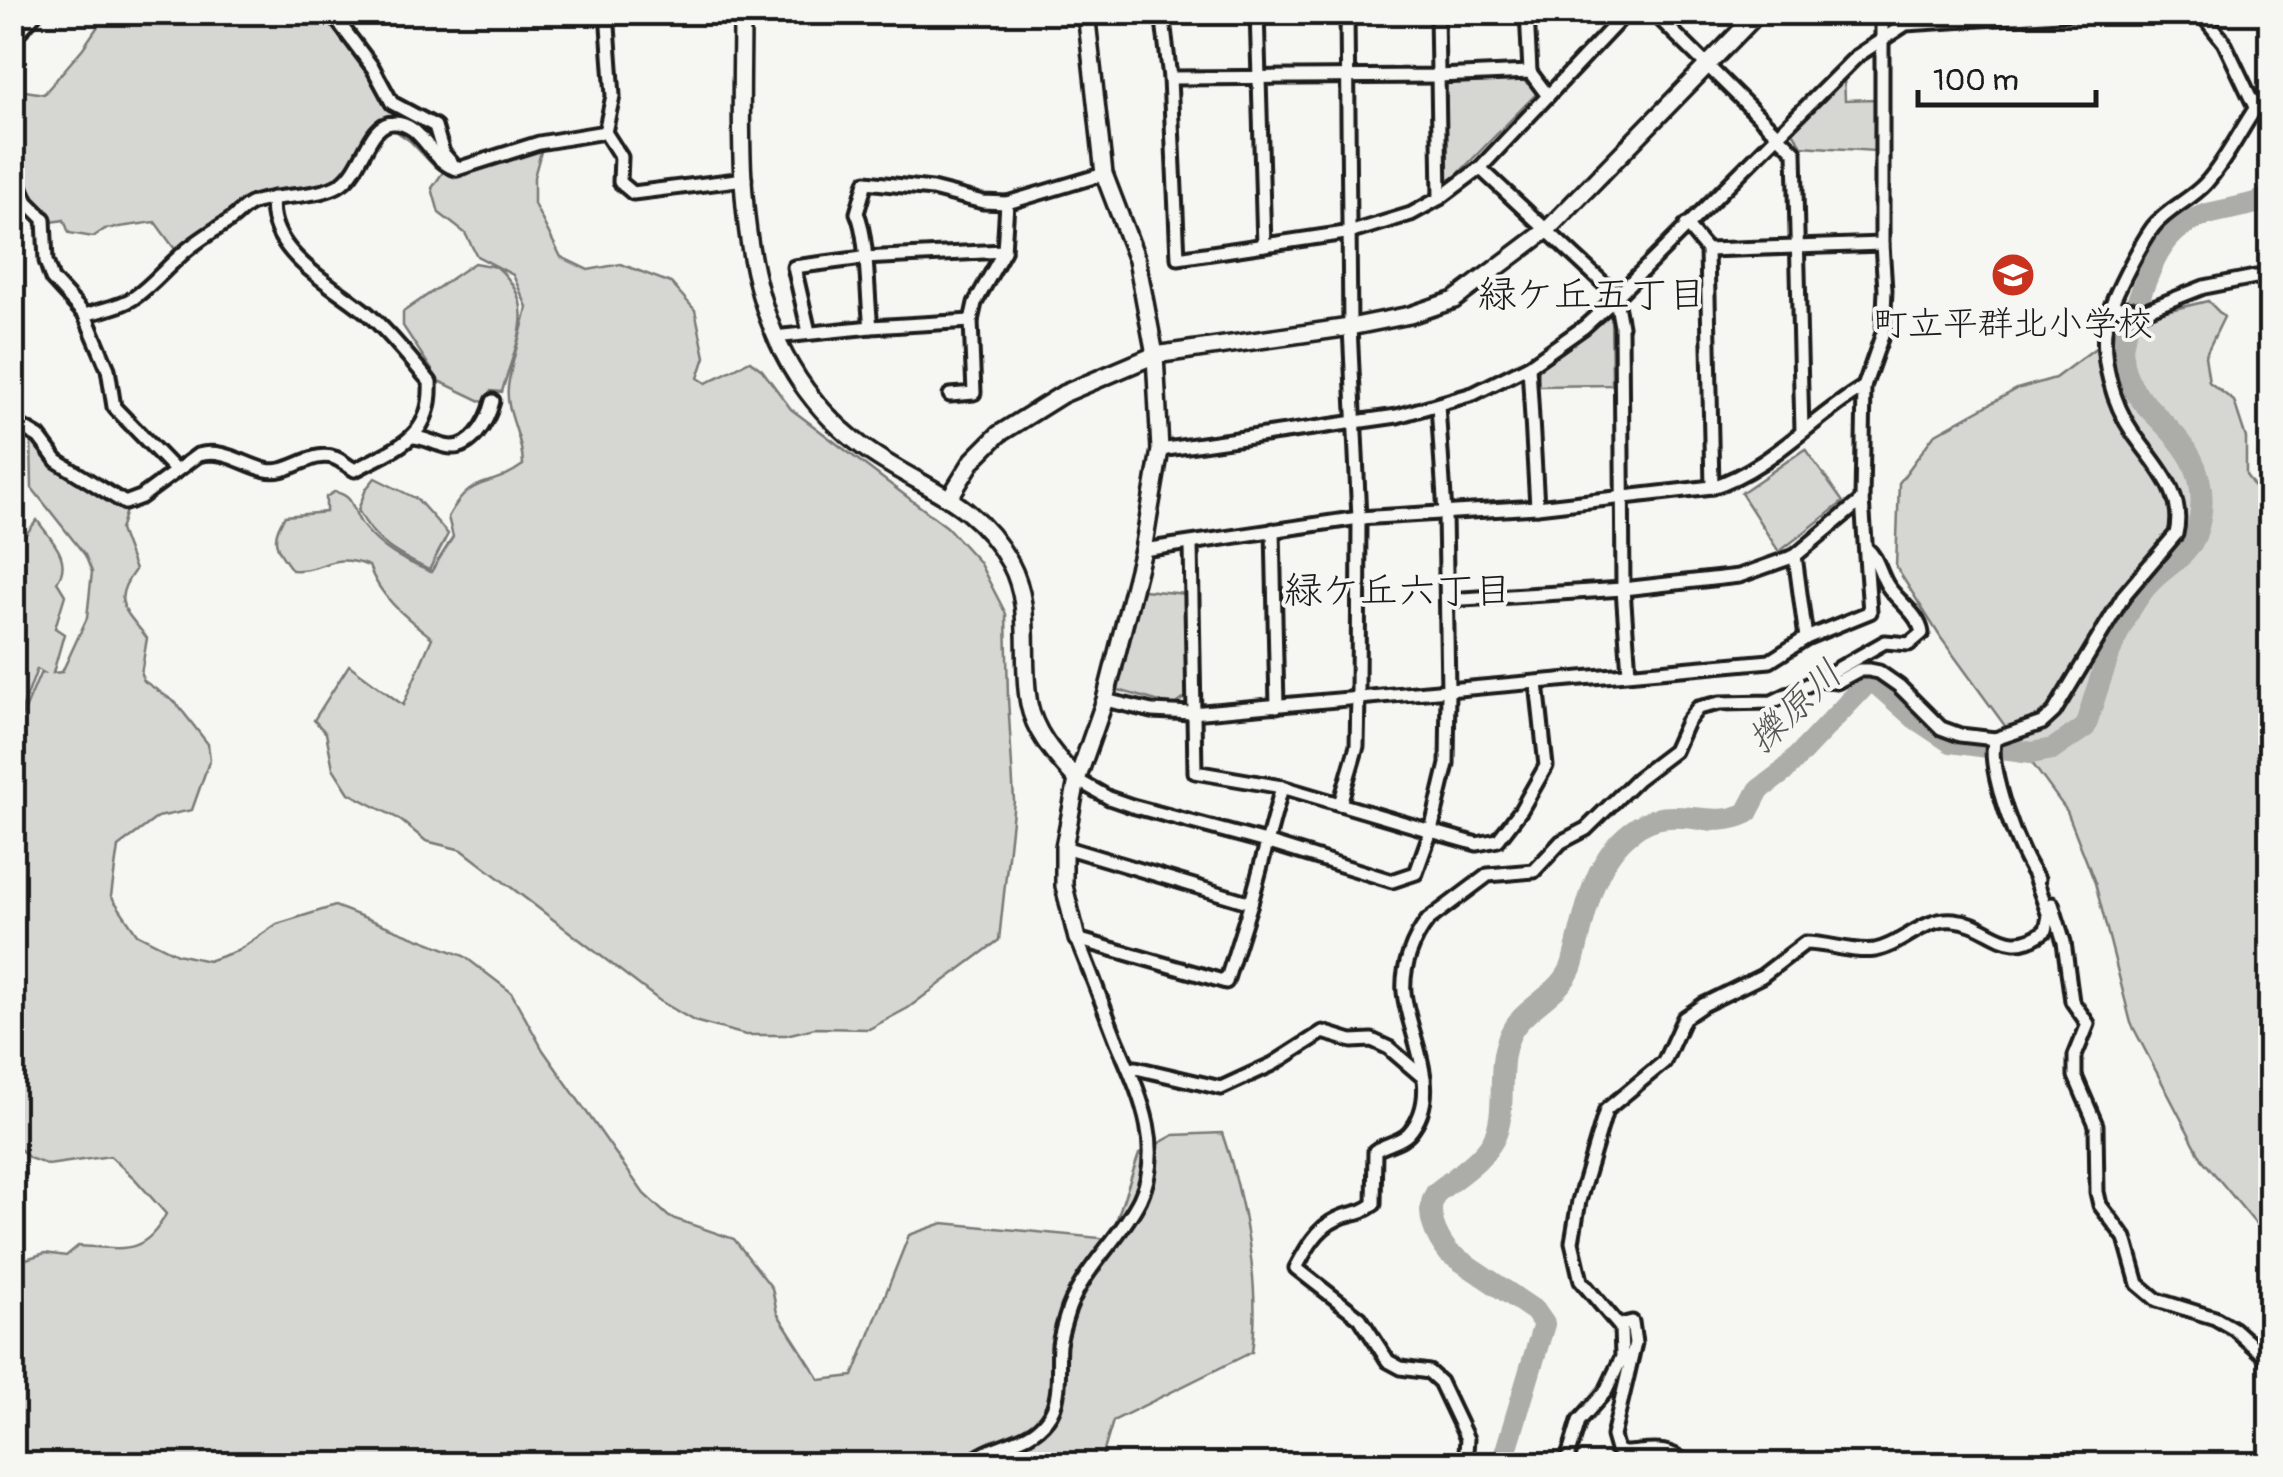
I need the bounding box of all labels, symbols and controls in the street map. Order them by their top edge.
scale bar [1918,45,2096,107]
text: 100 m [1933,62,2019,99]
school or university icon: 町立平群北小学校 [1990,252,2036,298]
district label: 緑ケ丘五丁目 [1478,271,1706,319]
place label: 町立平群北小学校 [1873,302,2153,346]
district label: 緑ケ丘六丁目 [1284,567,1512,615]
water label: 擽原川 [1737,650,1853,764]

